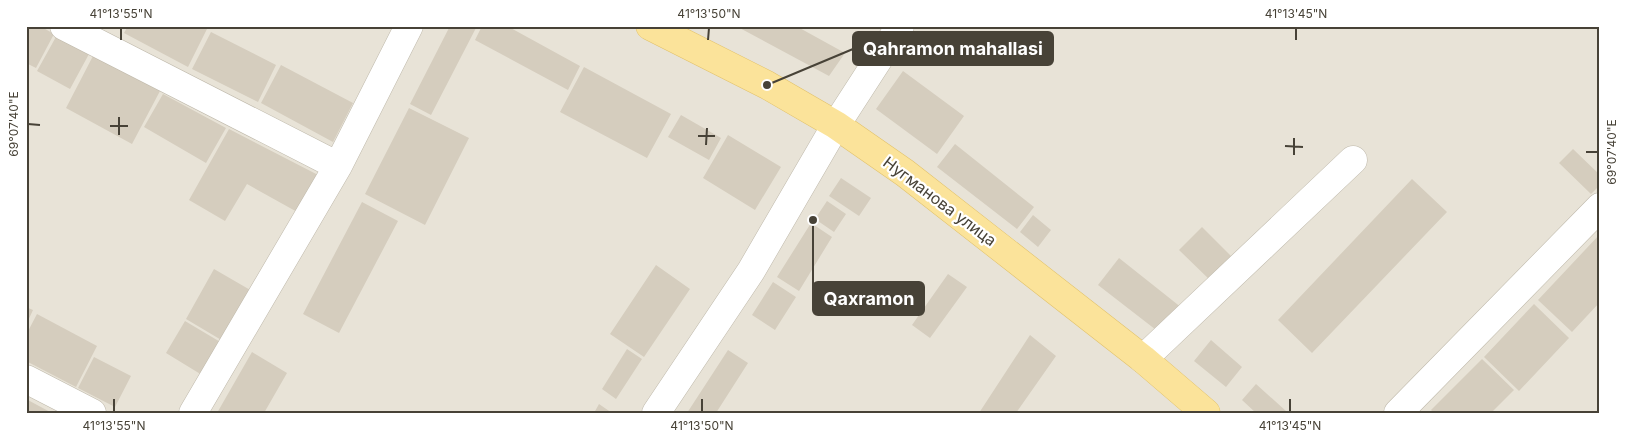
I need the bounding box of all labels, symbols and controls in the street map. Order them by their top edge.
text: 41°13'55"N [90,6,152,21]
text: 41°13'50"N [677,6,741,21]
text: 41°13'45"N [1265,6,1327,21]
callout: Qahramon mahallasi [853,32,1053,65]
text: Qahramon mahallasi [863,38,1043,59]
text: 69°07'40"E [6,91,21,157]
text: 69°07'40"E [1604,119,1619,185]
street label: Нугманова улица [879,152,1001,250]
callout: Qaxramon [813,282,924,315]
text: Qaxramon [823,288,915,309]
text: 41°13'55"N [83,418,145,433]
text: 41°13'50"N [670,418,734,433]
text: 41°13'45"N [1259,418,1321,433]

